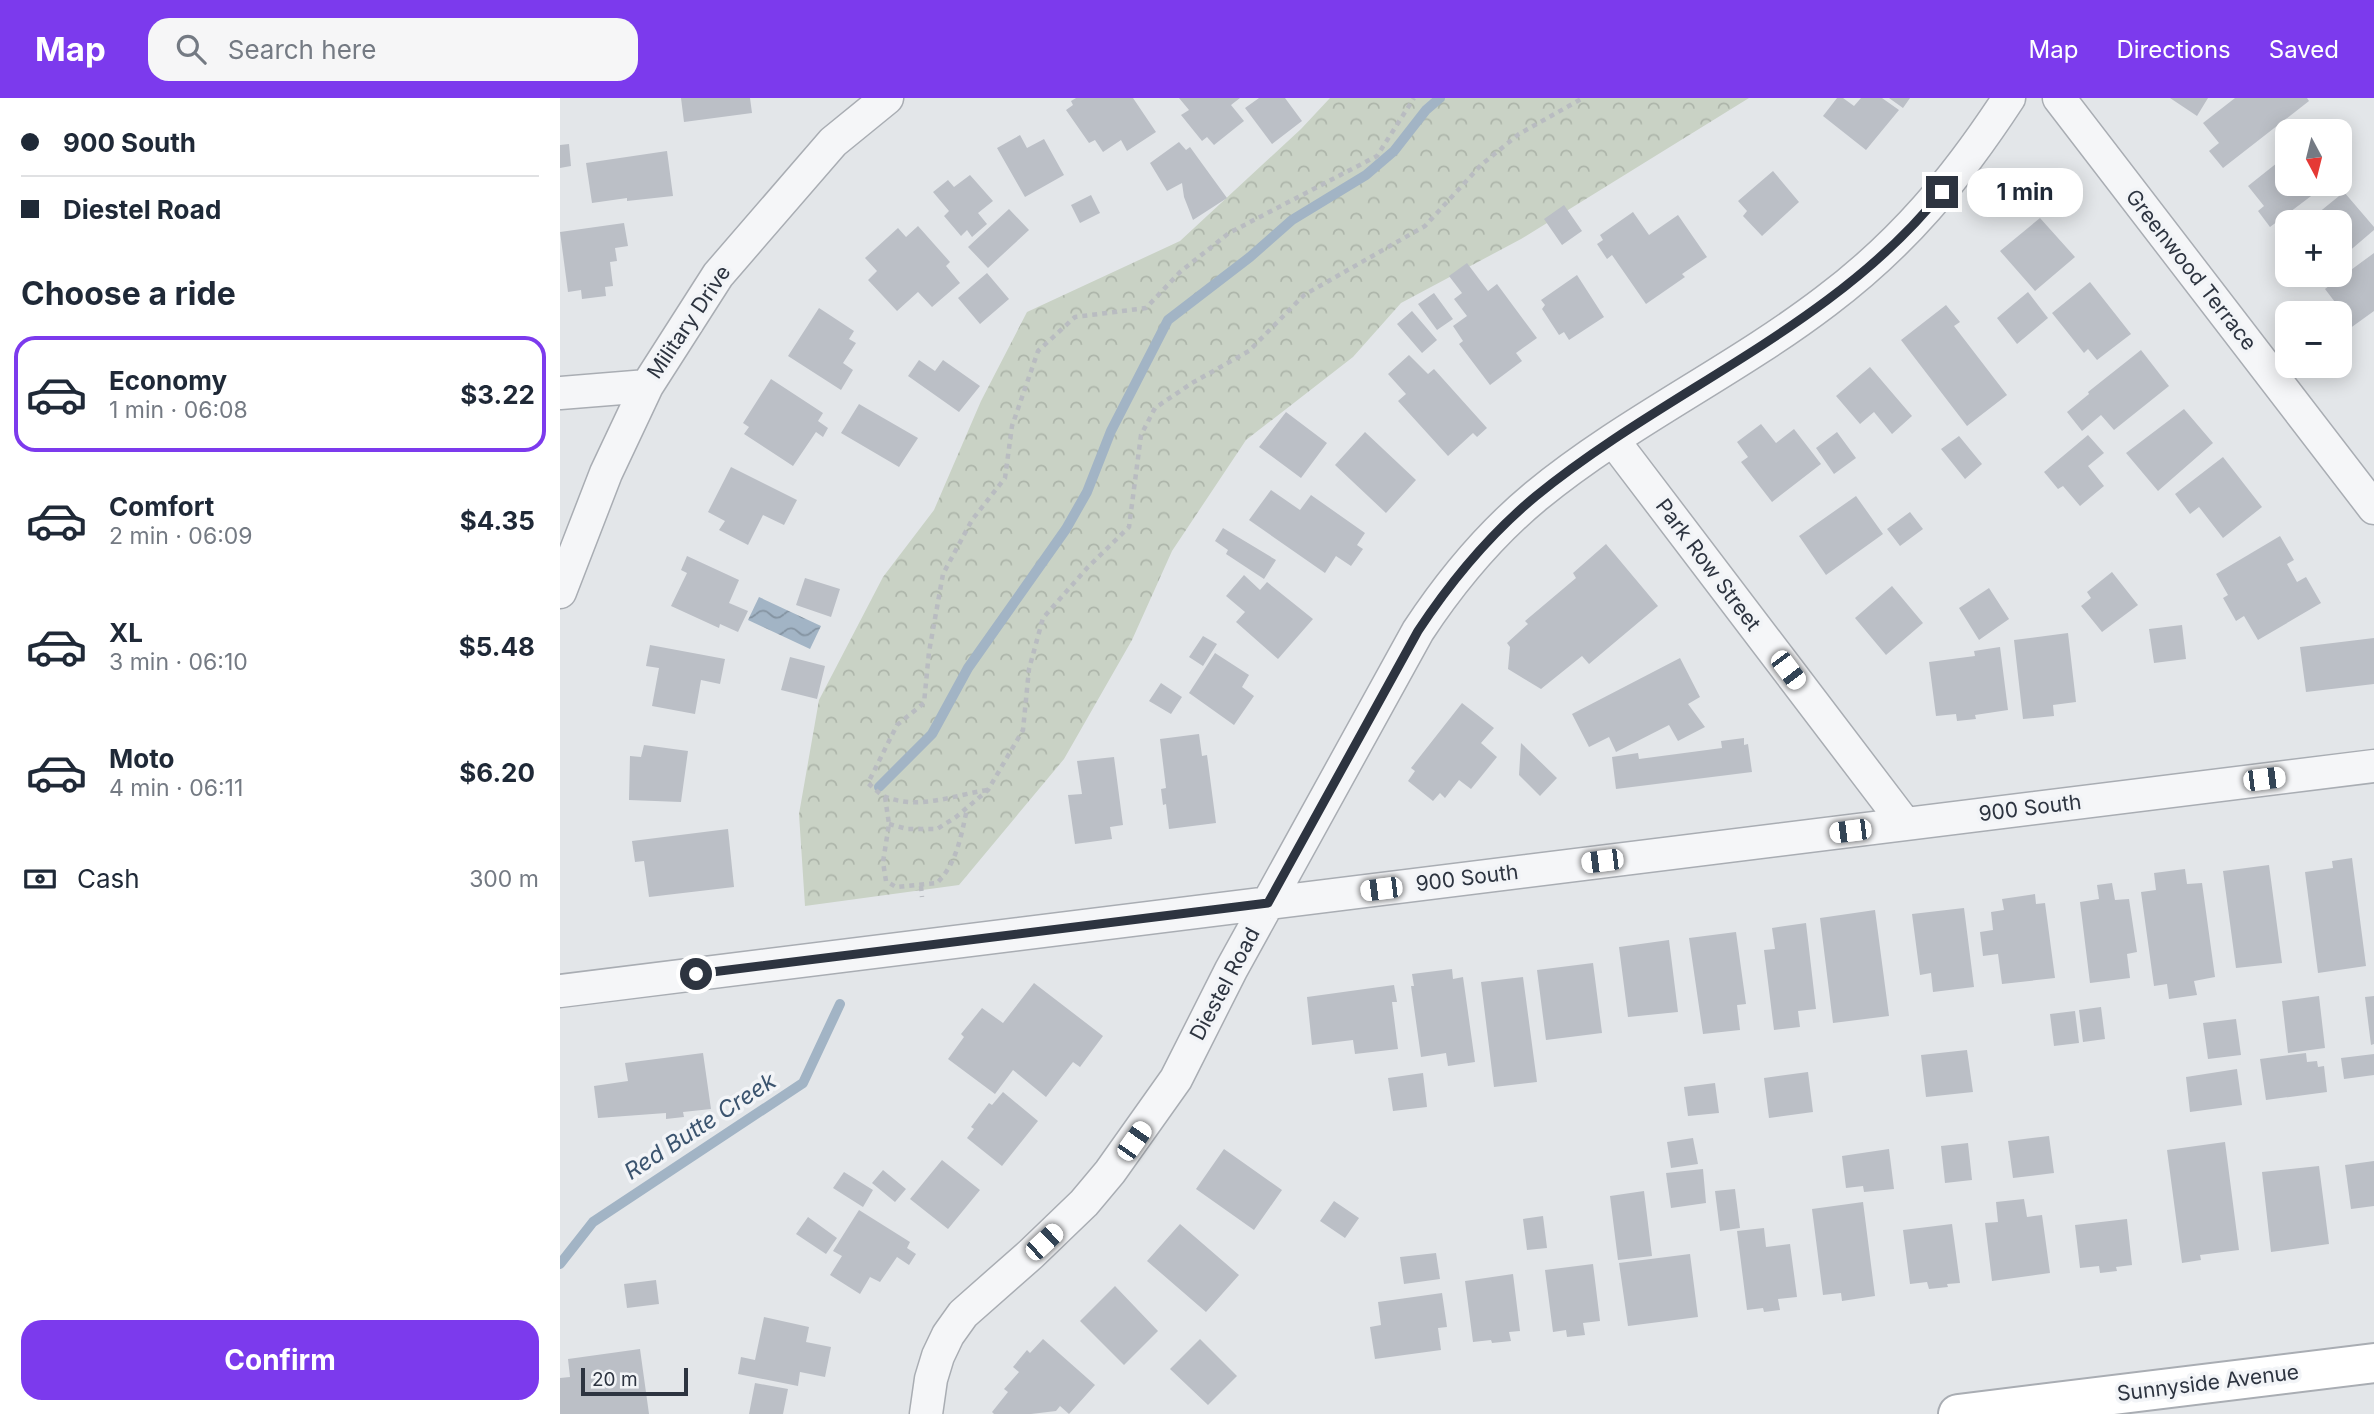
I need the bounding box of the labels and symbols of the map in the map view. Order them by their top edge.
north arrow [2275,119,2352,196]
callout: 1 min [1966,168,2082,217]
route end [1926,176,1958,208]
street label: Greenwood Terrace [2121,184,2262,355]
street label: Military Drive [642,260,736,383]
street label: Park Row Street [1651,494,1766,636]
car [1767,647,1810,693]
car [2242,766,2287,792]
street label: 900 South [1977,789,2083,826]
car [1828,818,1873,844]
car [1580,848,1625,874]
street label: 900 South [1414,859,1520,896]
car [1359,876,1404,902]
street label: Diestel Road [1184,923,1265,1044]
route start [680,958,712,990]
water label: Red Butte Creek [619,1066,781,1185]
car [1114,1118,1155,1164]
car [1022,1220,1067,1264]
street label: Sunnyside Avenue [2116,1359,2300,1406]
scale bar [581,1365,688,1397]

